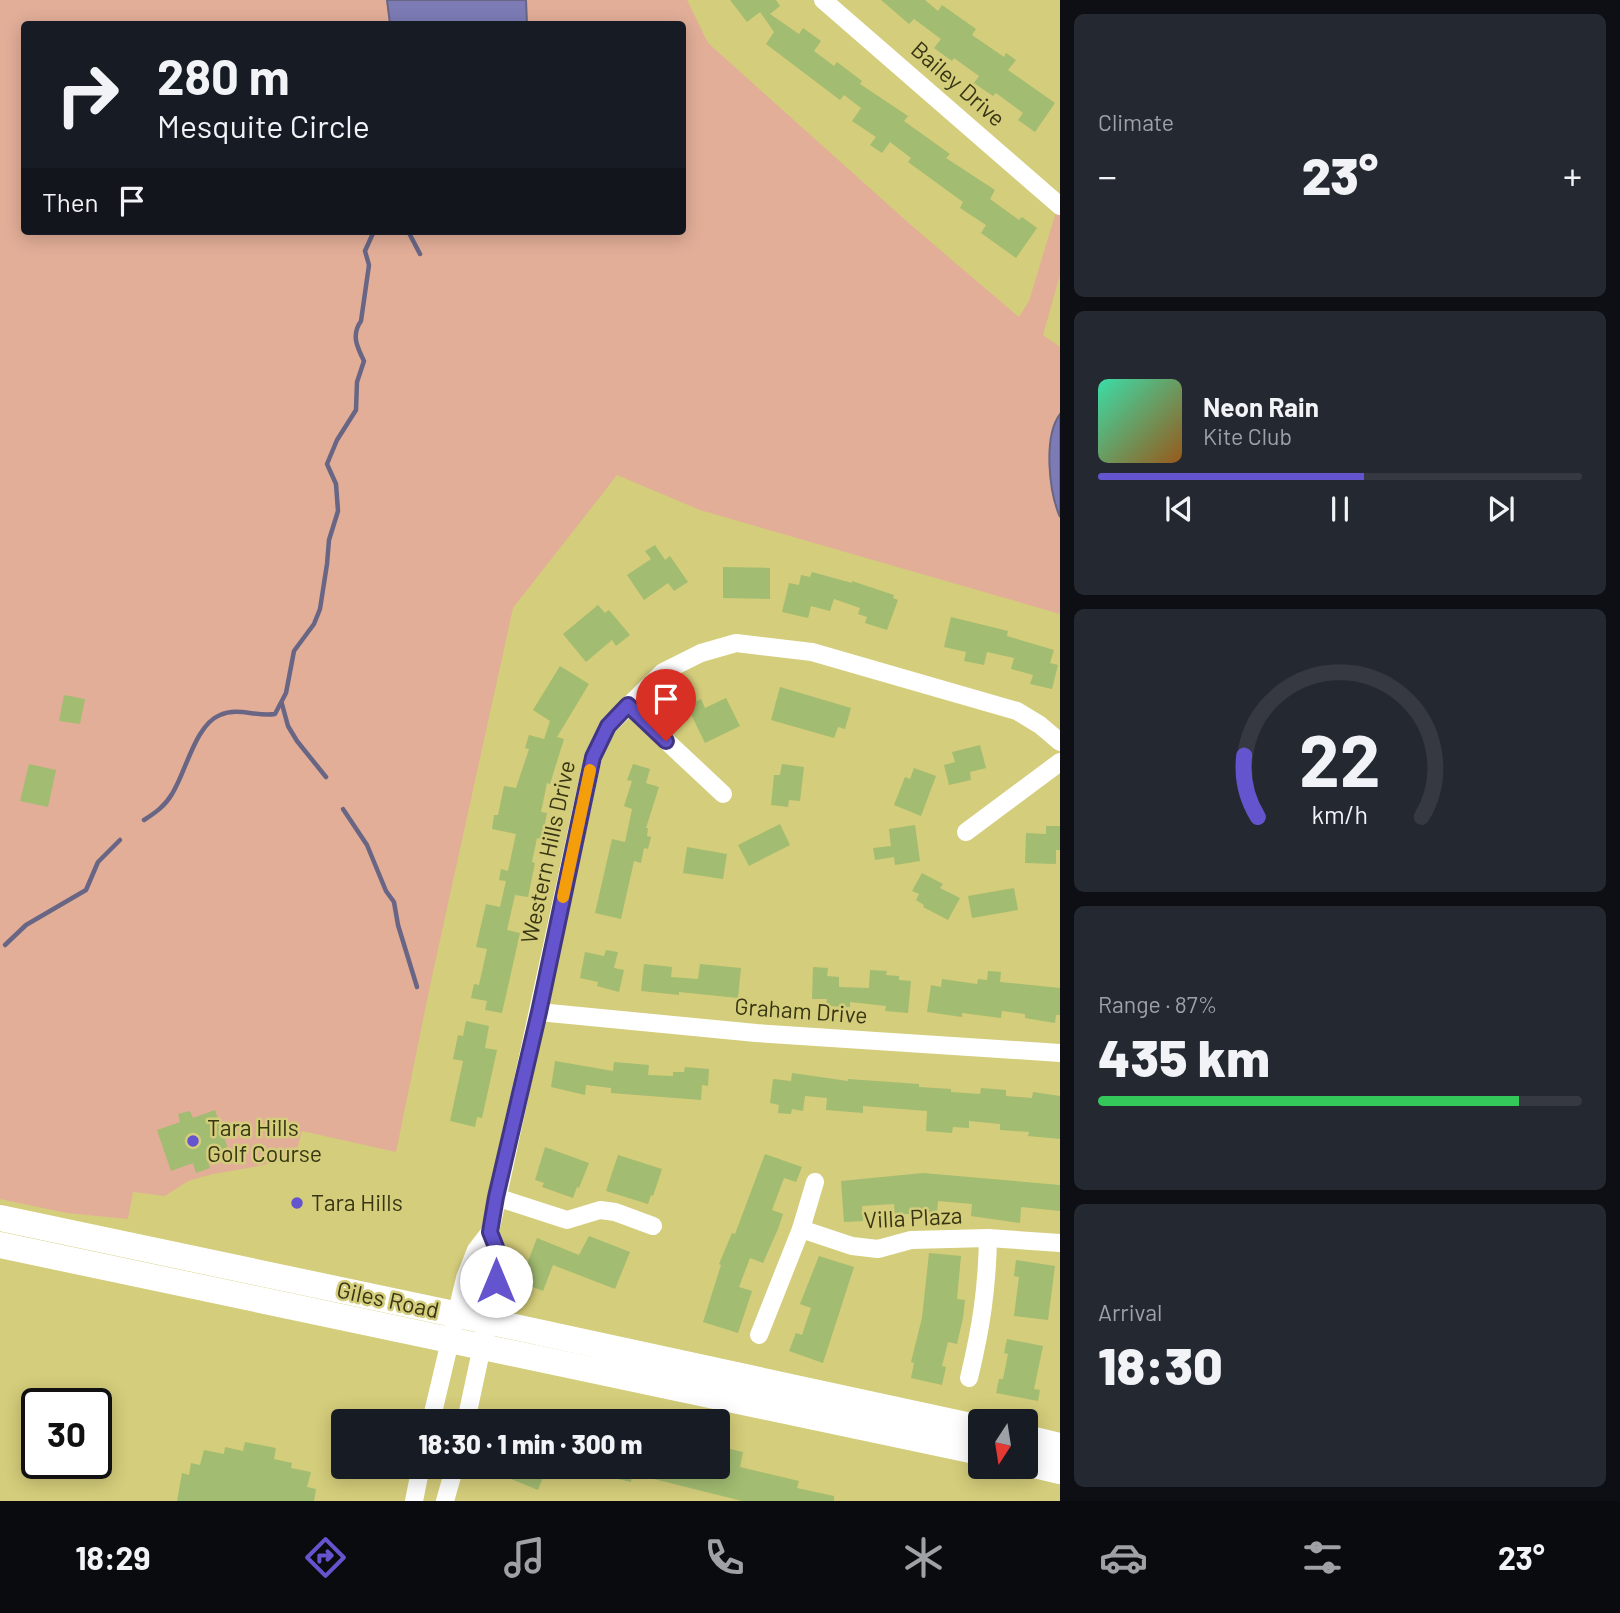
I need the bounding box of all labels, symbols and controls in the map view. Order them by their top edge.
street label: Bailey Drive [906,35,1011,132]
text: 280 m [157,46,290,105]
icon: right [42,49,133,140]
text: Mesquite Circle [157,106,370,144]
text: Climate [1098,108,1174,136]
text: 23° [1302,143,1378,205]
text: − [1098,152,1117,198]
text: + [1563,152,1582,198]
icon: arrive [113,182,151,220]
text: Then [42,186,99,217]
text: Neon Rain [1203,391,1319,422]
text: Kite Club [1203,422,1292,450]
icon: previous [1160,490,1198,528]
icon: pause [1321,490,1359,528]
icon: next [1482,490,1520,528]
pin [636,669,696,741]
icon: arrive [647,680,685,718]
text: 22 [1299,714,1381,802]
street label: Western Hills Drive [514,758,580,946]
text: km/h [1312,798,1368,828]
text: Range · 87% [1098,990,1217,1018]
street label: Graham Drive [734,991,868,1029]
text: 435 km [1098,1025,1270,1087]
place label: Tara Hills Golf Course [207,1113,322,1167]
marker: Tara Hills Golf Course [185,1133,201,1149]
place label: Tara Hills [311,1188,403,1216]
marker: Tara Hills [289,1195,305,1211]
street label: Villa Plaza [863,1200,963,1234]
position arrow [459,1244,533,1318]
street label: Giles Road [335,1275,442,1324]
text: Arrival [1098,1298,1162,1326]
text: 18:30 [1098,1333,1223,1395]
speed limit sign: 30 [21,1388,112,1479]
north arrow [968,1409,1038,1479]
map controls [968,1409,1038,1479]
text: 18:30 · 1 min · 300 m [419,1428,642,1459]
icon: directions [301,1533,350,1582]
icon: music [500,1533,549,1582]
icon: phone [700,1533,749,1582]
icon: climate [899,1533,948,1582]
icon: car [1099,1533,1148,1582]
icon: filters [1298,1533,1347,1582]
text: 18:29 [75,1538,150,1576]
text: 23° [1498,1538,1545,1576]

